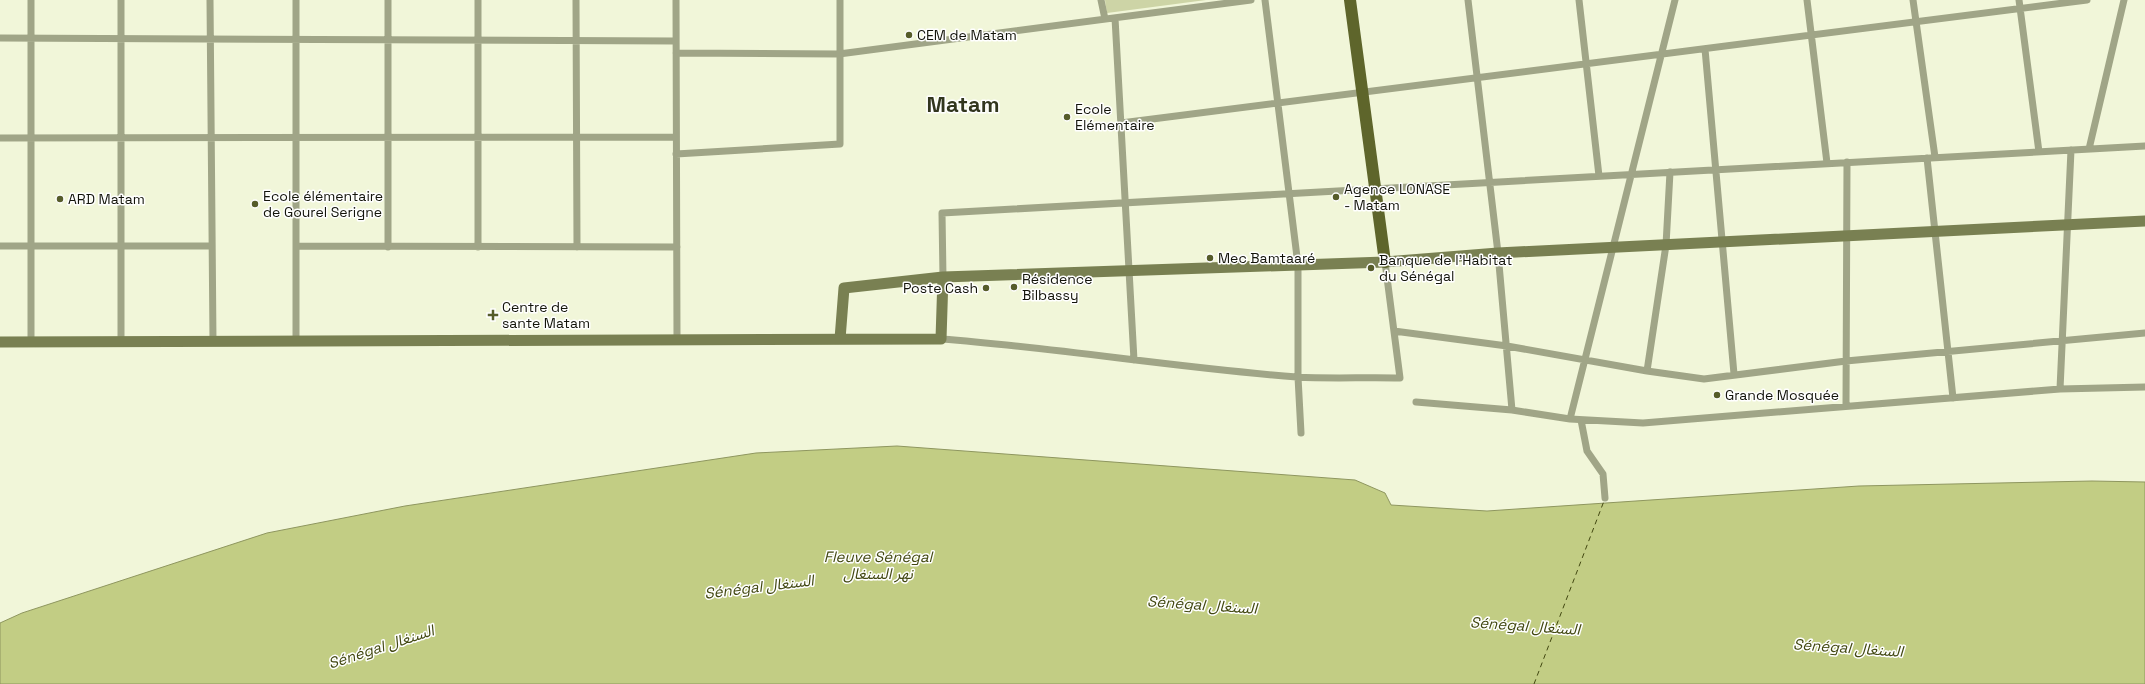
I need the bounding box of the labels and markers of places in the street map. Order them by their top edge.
place label: CEM de Matam [917,26,1017,44]
marker: CEM de Matam [904,30,914,40]
place label: Ecole Elémentaire [1075,100,1155,134]
marker: Ecole Elémentaire [1062,112,1072,122]
place label: Agence LONASE - Matam [1344,180,1450,214]
place label: Ecole élémentaire de Gourel Serigne [263,187,383,221]
place label: ARD Matam [68,190,145,208]
marker: Agence LONASE - Matam [1331,192,1341,202]
marker: ARD Matam [55,194,65,204]
marker: Ecole élémentaire de Gourel Serigne [250,199,260,209]
place label: Mec Bamtaaré [1218,249,1315,267]
place label: Banque de l'Habitat du Sénégal [1379,251,1512,285]
marker: Mec Bamtaaré [1205,253,1215,263]
marker: Banque de l'Habitat du Sénégal [1366,263,1376,273]
place label: Résidence Bilbassy [1022,270,1092,304]
place label: Poste Cash [903,279,978,297]
marker: Résidence Bilbassy [1009,282,1019,292]
marker: Poste Cash [981,283,991,293]
place label: Centre de sante Matam [502,298,590,332]
marker: Centre de sante Matam [487,309,499,321]
place label: Grande Mosquée [1725,386,1839,404]
marker: Grande Mosquée [1712,390,1722,400]

